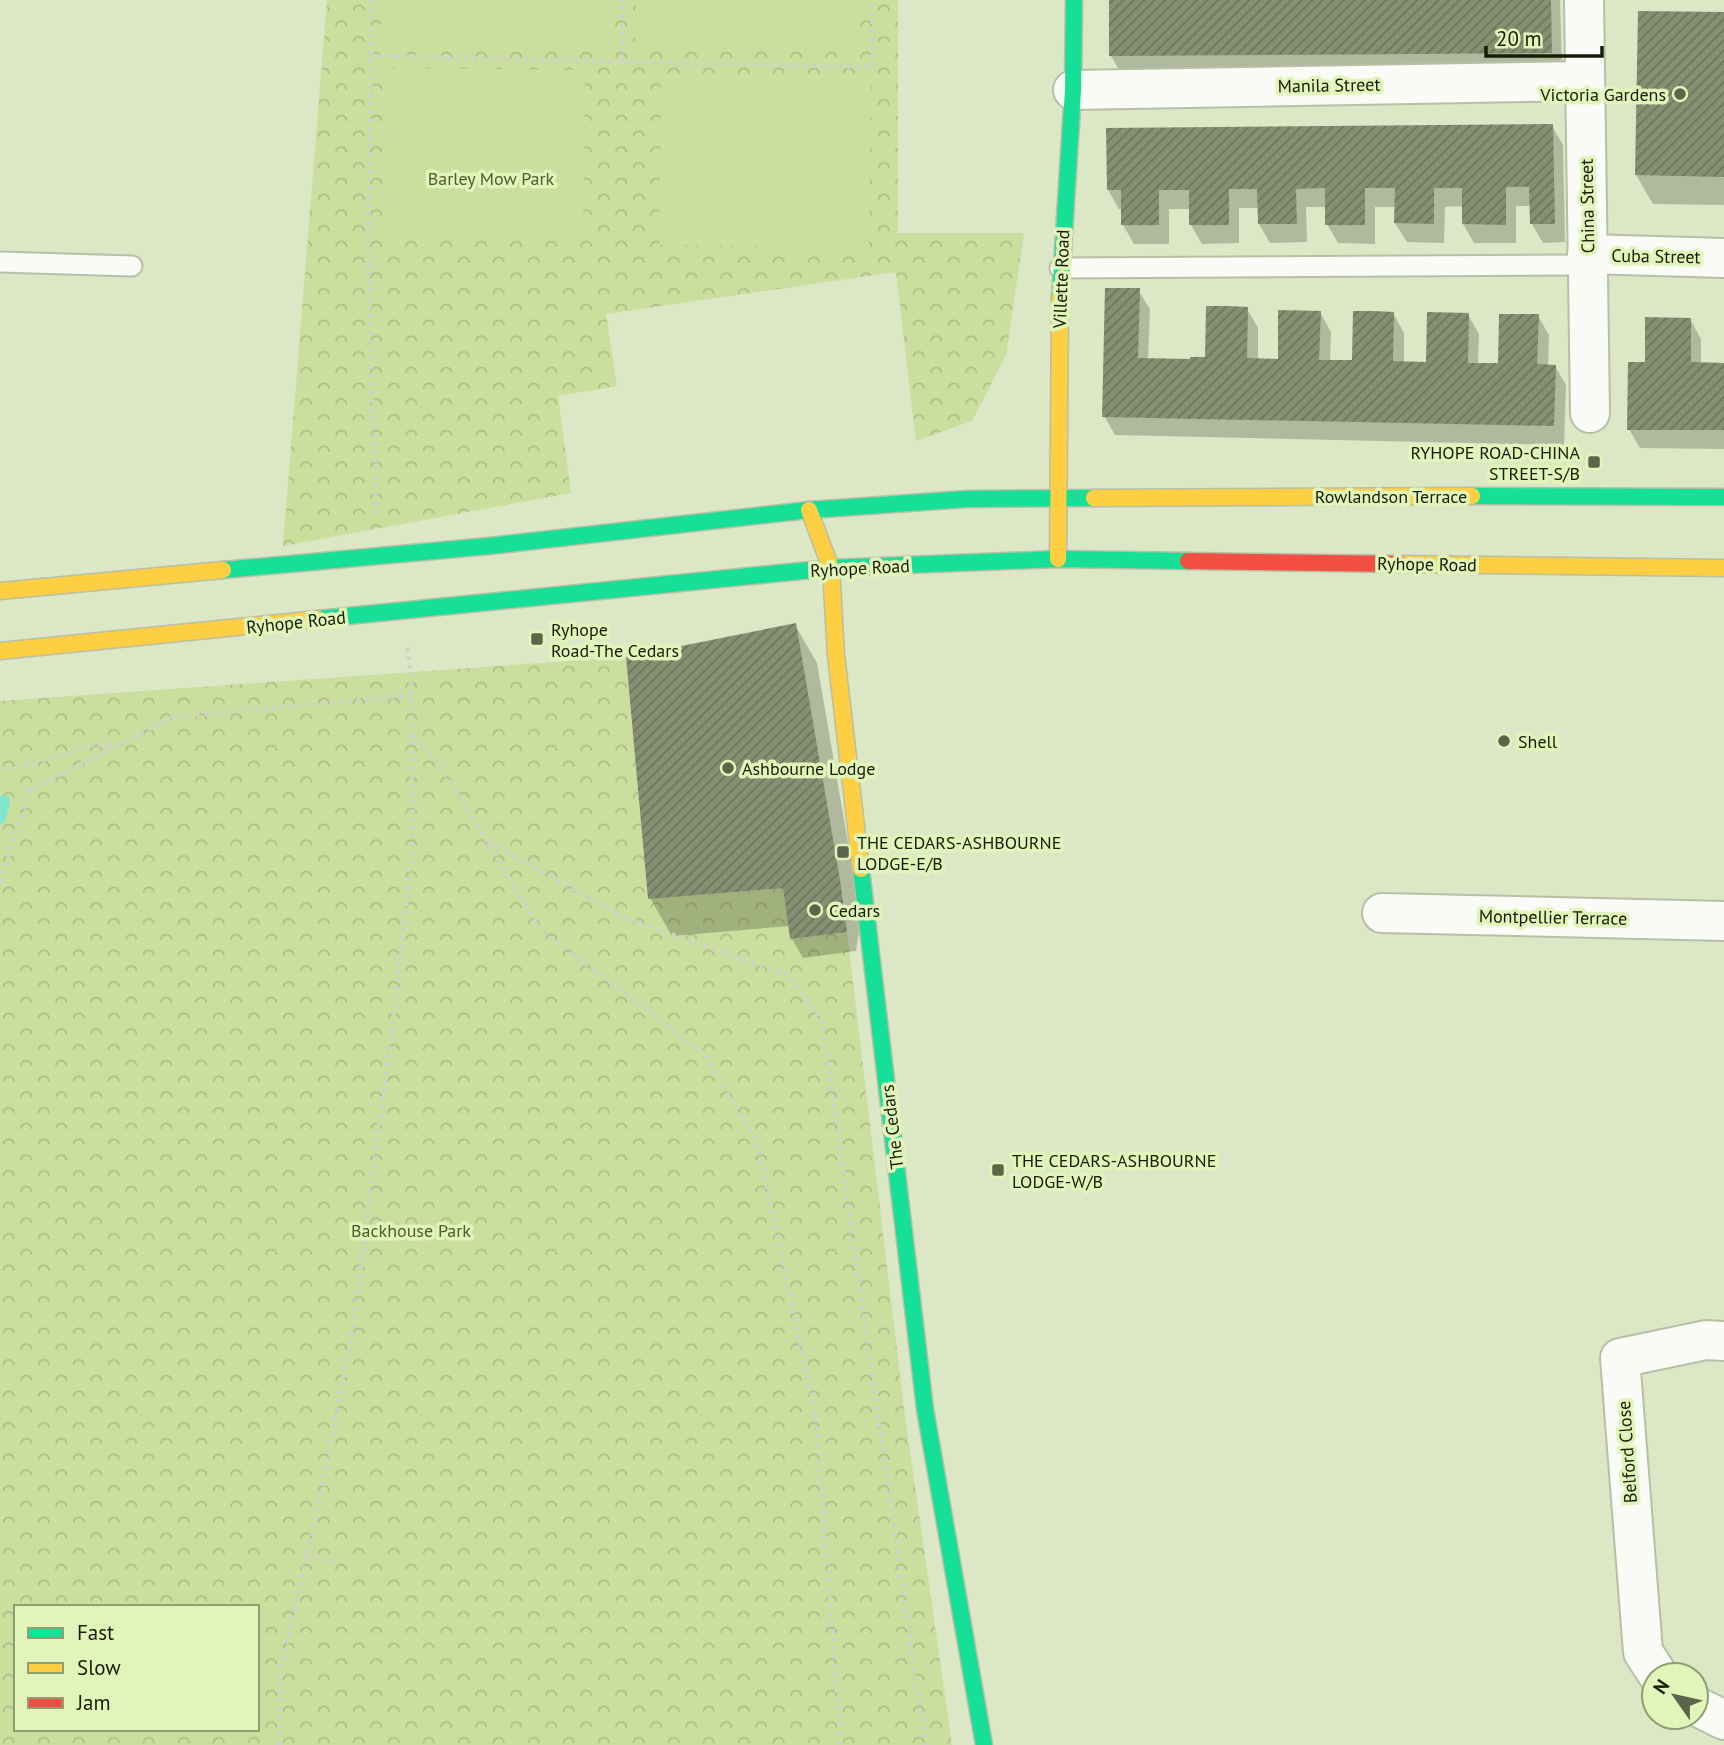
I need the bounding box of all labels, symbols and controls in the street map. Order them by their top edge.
scale bar [1486,14,1602,58]
text: 20 m [1496,25,1542,52]
street label: Manila Street [1277,73,1381,97]
place label: Victoria Gardens [1539,83,1666,106]
marker: Victoria Gardens [1672,86,1688,102]
street label: China Street [1575,159,1599,253]
park label: Barley Mow Park [428,167,555,190]
street label: Villette Road [1048,229,1074,330]
street label: Cuba Street [1611,244,1701,268]
place label: RYHOPE ROAD-CHINA STREET-S/B [1411,441,1580,485]
marker: RYHOPE ROAD-CHINA STREET-S/B [1586,454,1602,470]
street label: Rowlandson Terrace [1315,485,1467,508]
street label: Ryhope Road [1377,552,1477,576]
street label: Ryhope Road [810,554,910,582]
street label: Ryhope Road [245,605,347,639]
place label: Ryhope Road-The Cedars [551,618,679,662]
marker: Ryhope Road-The Cedars [529,631,545,647]
place label: Shell [1518,730,1558,753]
marker: Shell [1496,733,1512,749]
place label: Ashbourne Lodge [742,757,875,780]
marker: Ashbourne Lodge [720,760,736,776]
place label: THE CEDARS-ASHBOURNE LODGE-E/B [857,831,1061,875]
marker: THE CEDARS-ASHBOURNE LODGE-E/B [835,844,851,860]
place label: Cedars [829,899,880,922]
marker: Cedars [807,902,823,918]
street label: Montpellier Terrace [1479,904,1627,930]
street label: The Cedars [875,1083,909,1171]
place label: THE CEDARS-ASHBOURNE LODGE-W/B [1012,1149,1216,1193]
marker: THE CEDARS-ASHBOURNE LODGE-W/B [990,1162,1006,1178]
park label: Backhouse Park [351,1219,471,1242]
street label: Belford Close [1612,1400,1642,1504]
legend [14,1605,259,1731]
text: Fast [77,1619,114,1646]
text: Slow [77,1654,121,1681]
north arrow [1640,1661,1710,1731]
text: N [1647,1675,1674,1698]
text: Jam [76,1689,111,1716]

